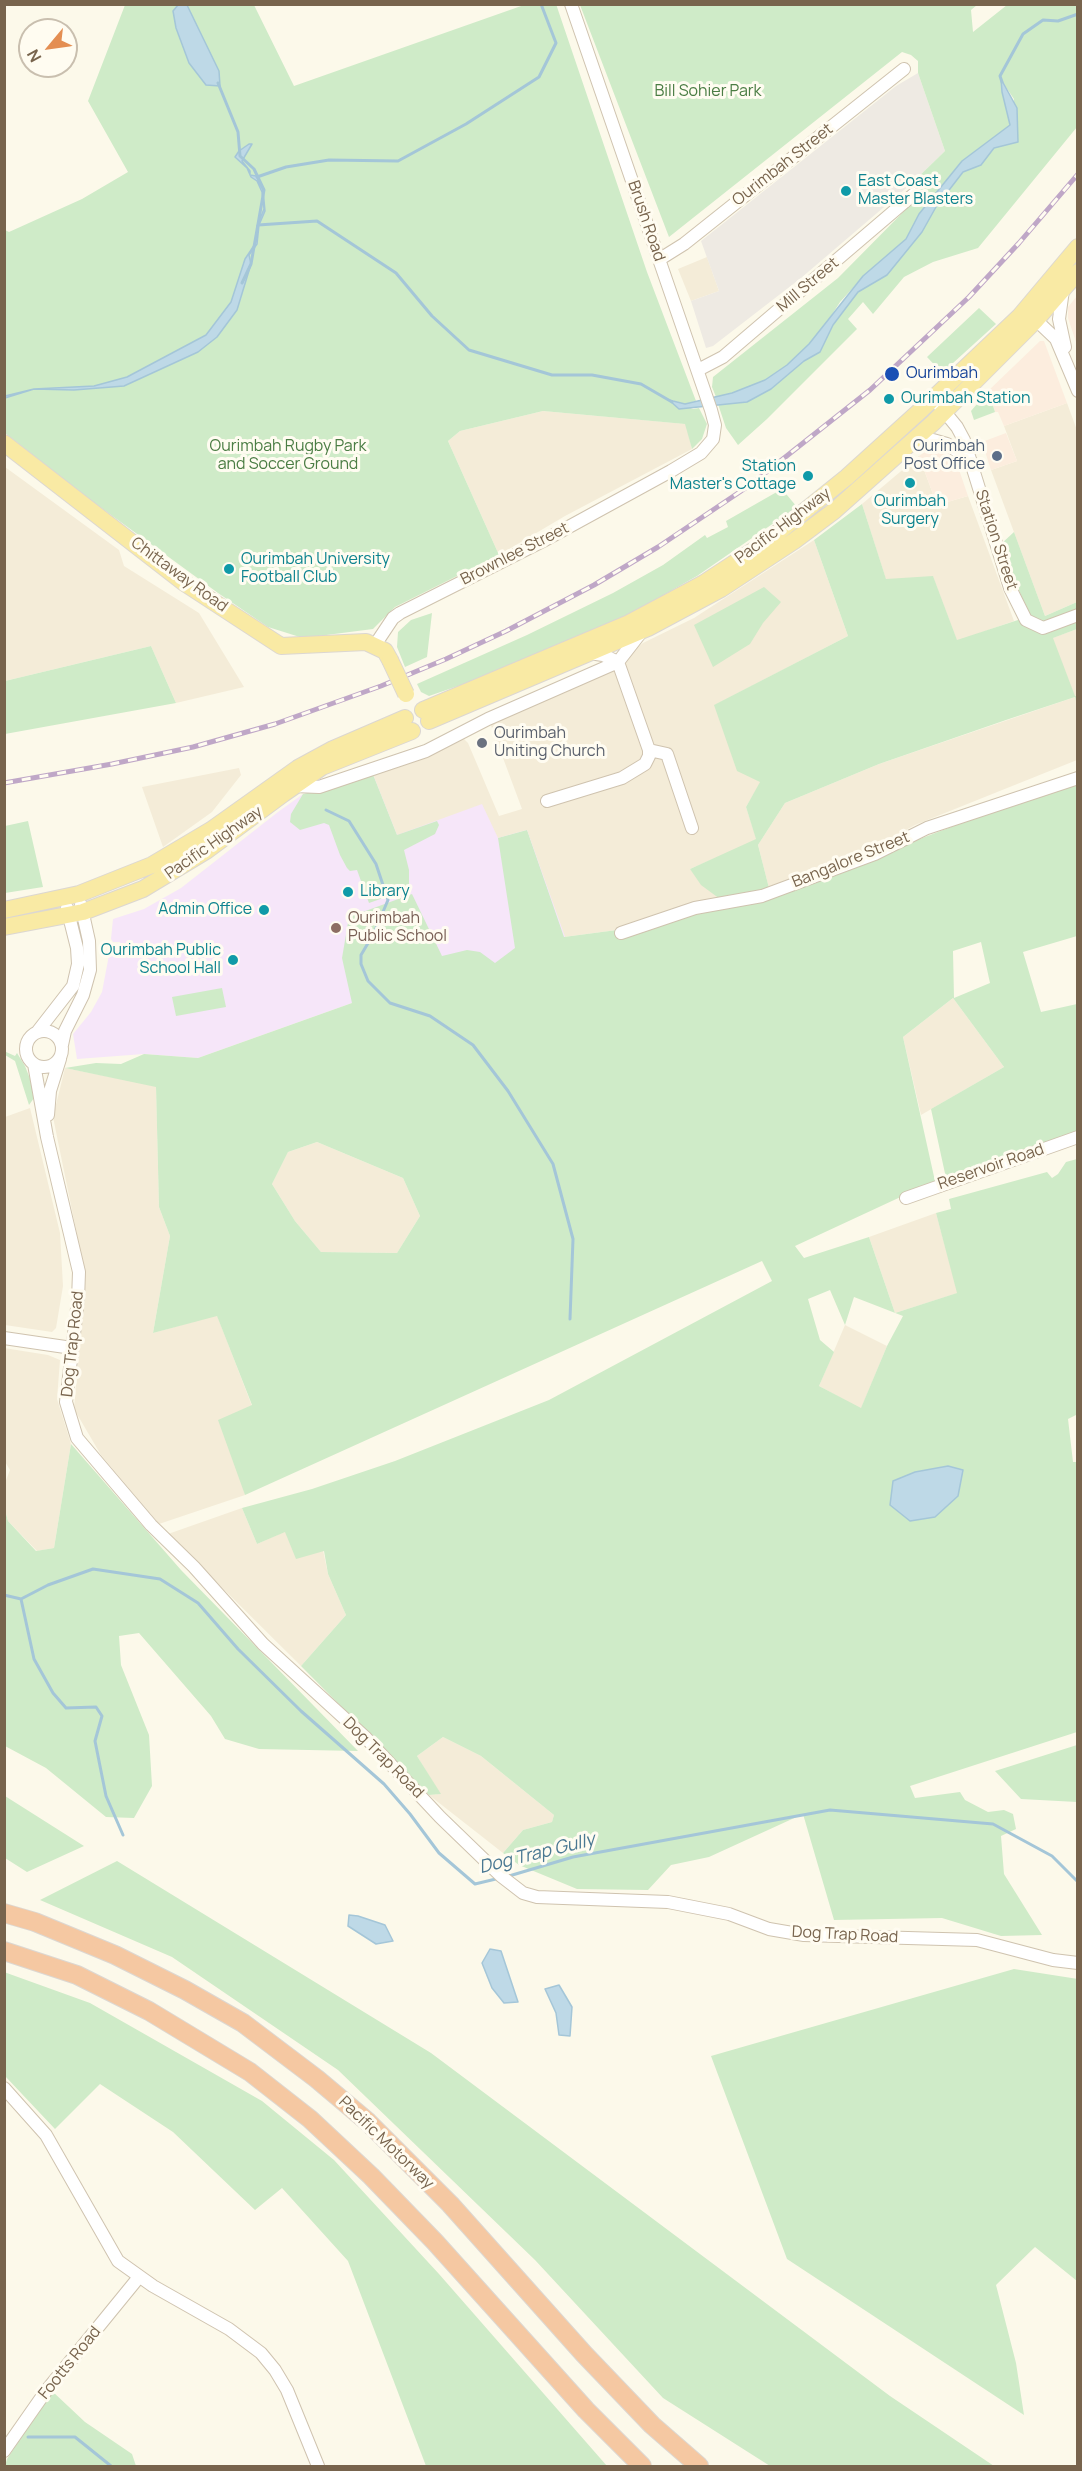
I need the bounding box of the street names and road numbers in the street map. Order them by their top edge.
street label: Ourimbah Street [729,120,837,210]
street label: Brush Road [623,178,669,264]
street label: Mill Street [773,254,843,316]
street label: Pacific Highway [731,484,835,568]
street label: Station Street [971,487,1021,593]
street label: Brownlee Street [458,518,572,590]
street label: Chittaway Road [127,533,231,617]
street label: Pacific Highway [162,802,266,884]
street label: Bangalore Street [789,828,913,892]
street label: Reservoir Road [935,1140,1047,1194]
street label: Dog Trap Road [58,1290,88,1398]
street label: Dog Trap Road [339,1714,427,1802]
street label: Dog Trap Road [791,1923,899,1947]
street label: Pacific Motorway [334,2093,438,2193]
street label: Footts Road [35,2323,105,2403]

